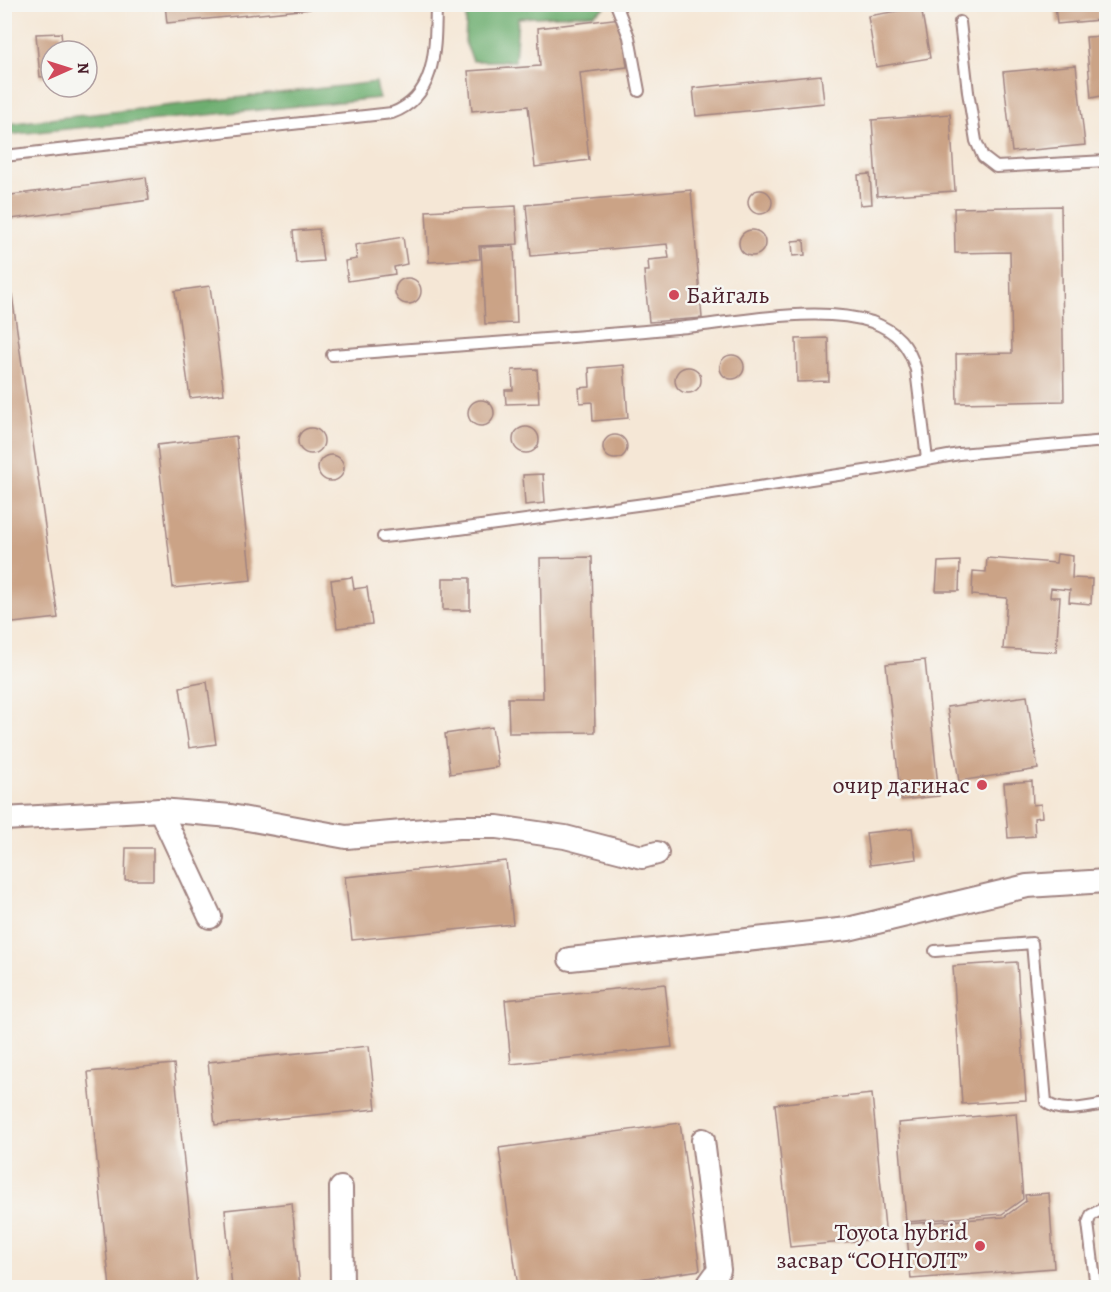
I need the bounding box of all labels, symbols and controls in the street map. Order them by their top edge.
north arrow [39,39,99,99]
text: N [72,62,94,75]
place label: Байгаль [686,279,769,311]
marker: Байгаль [667,288,681,302]
place label: очир дагинас [833,769,970,801]
marker: очир дагинас [975,778,989,792]
place label: Toyota hybrid засвар “СОНГОЛТ” [776,1216,968,1276]
marker: Toyota hybrid засвар “СОНГОЛТ” [973,1239,987,1253]

